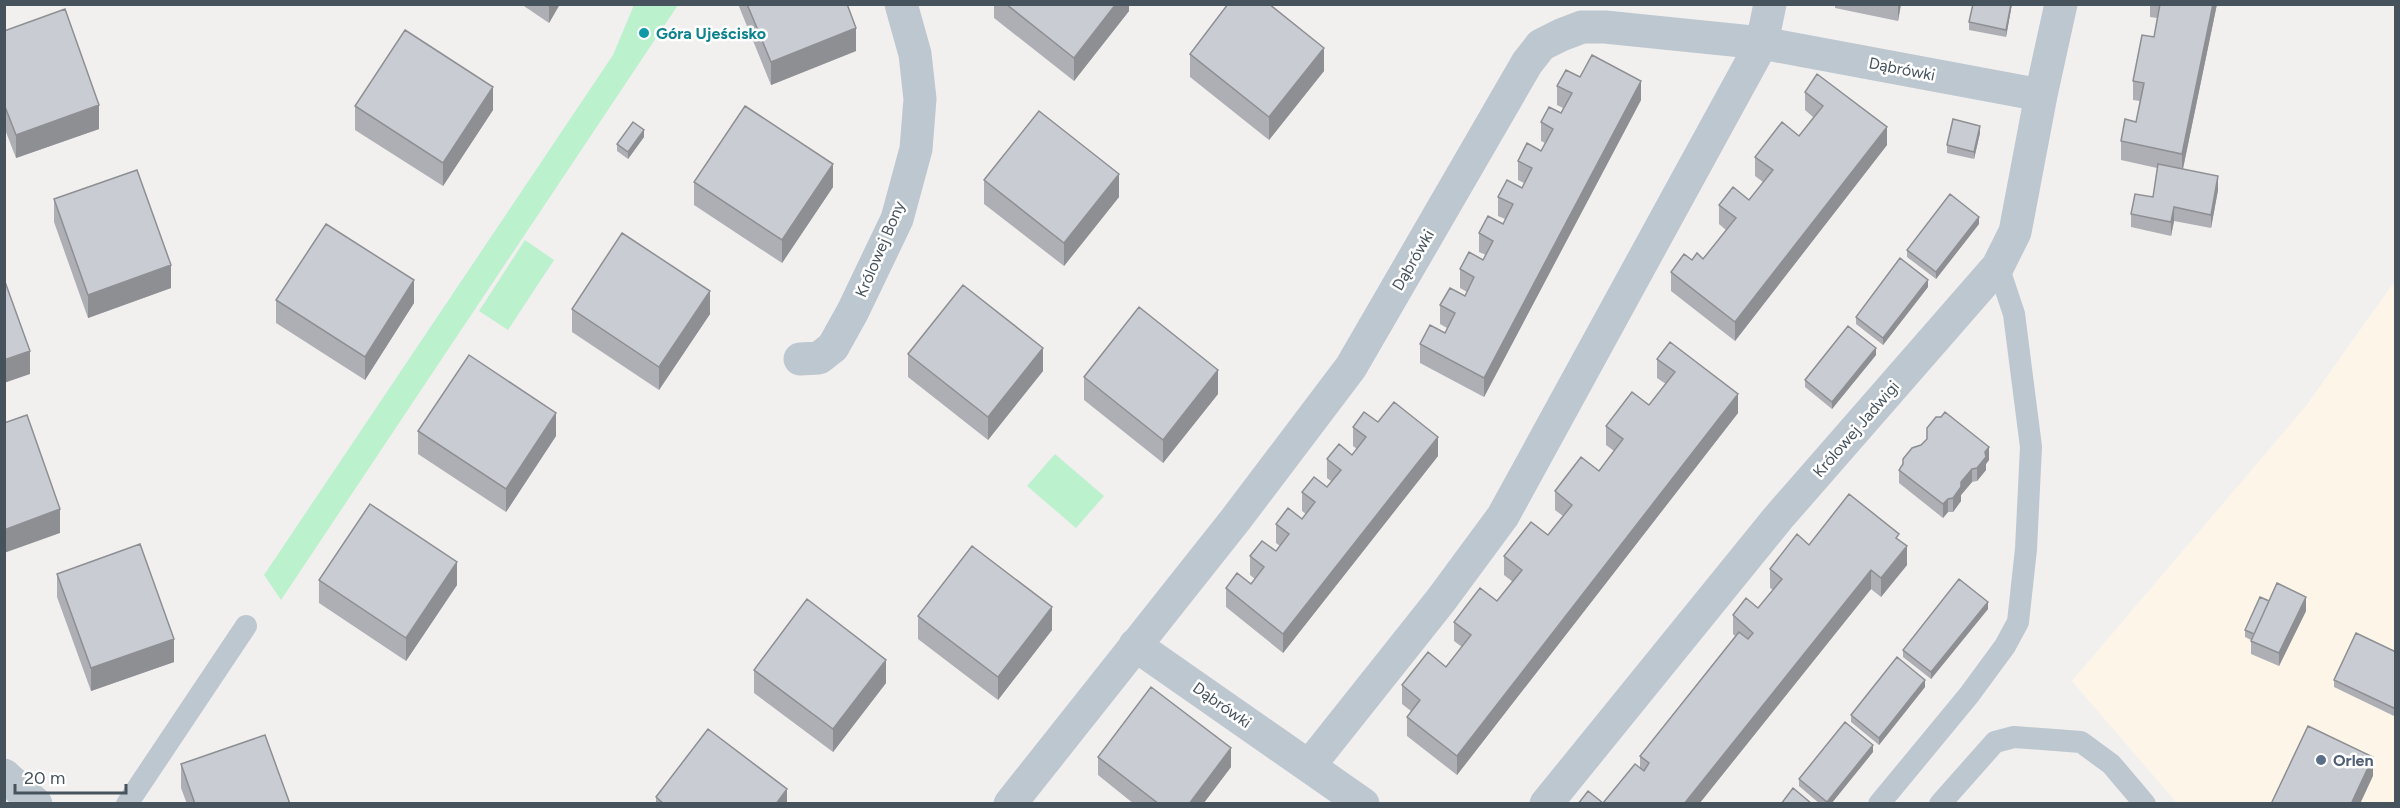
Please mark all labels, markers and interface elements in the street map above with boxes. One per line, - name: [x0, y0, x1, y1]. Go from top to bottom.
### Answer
- place label: Góra Ujeścisko: [656, 24, 766, 43]
- marker: Góra Ujeścisko: [637, 26, 651, 40]
- street label: Dąbrówki: [1867, 53, 1937, 85]
- street label: Królowej Bony: [851, 198, 909, 300]
- street label: Dąbrówki: [1388, 226, 1438, 294]
- street label: Królowej Jadwigi: [1809, 377, 1903, 481]
- street label: Dąbrówki: [1189, 678, 1255, 732]
- place label: Orlen: [2333, 751, 2374, 770]
- marker: Orlen: [2314, 753, 2328, 767]
- scale bar: [15, 757, 126, 795]
- text: 20 m: [24, 767, 65, 789]

